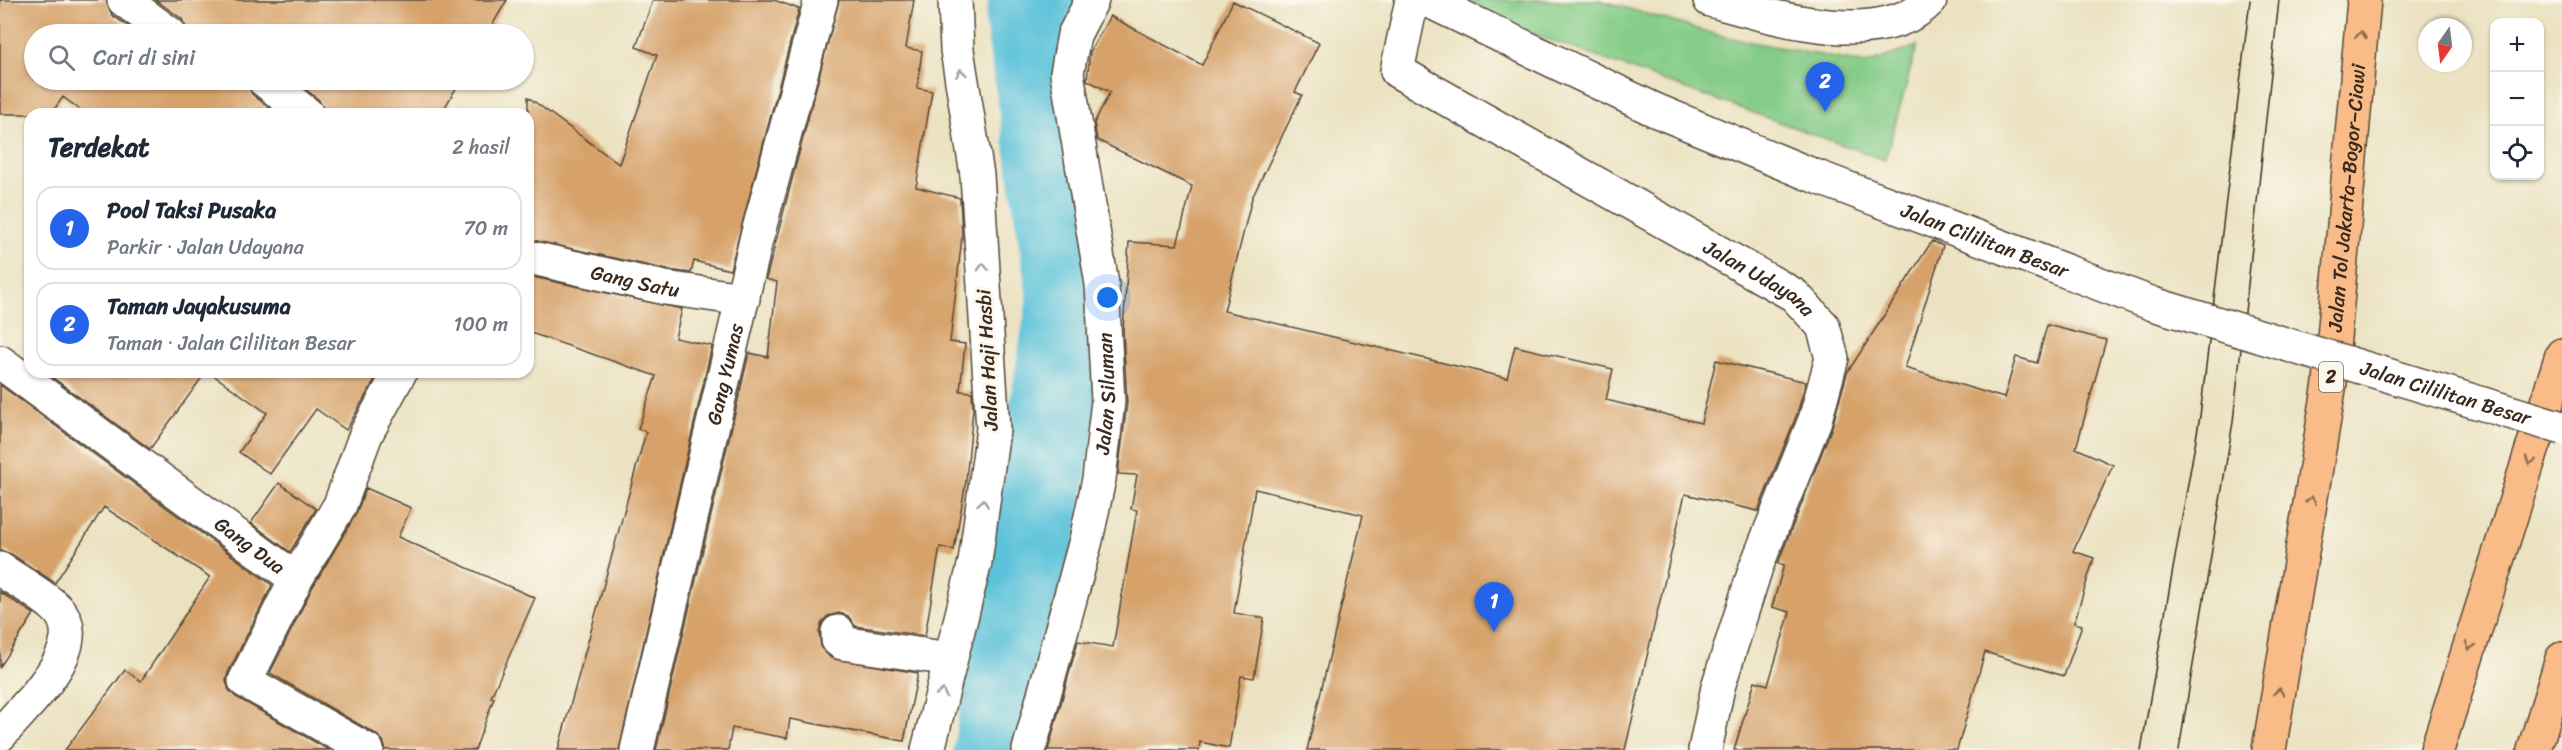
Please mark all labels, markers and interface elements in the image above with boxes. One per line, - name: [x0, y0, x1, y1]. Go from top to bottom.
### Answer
- north arrow: [2418, 18, 2472, 72]
- map controls: [2490, 18, 2544, 180]
- button: +: [2490, 18, 2544, 72]
- search box: [24, 24, 534, 90]
- one-way arrow: [2354, 30, 2367, 39]
- text: Cari di sini: [93, 38, 195, 77]
- icon: search: [45, 41, 78, 74]
- street label: Jalan Tol Jakarta–Bogor–Ciawi: [2318, 61, 2376, 334]
- pin: 2: [1806, 63, 1844, 112]
- one-way arrow: [955, 69, 967, 78]
- button: −: [2490, 72, 2544, 126]
- text: Terdekat: [48, 124, 149, 170]
- button: locate: [2490, 126, 2544, 180]
- text: 2 hasil: [452, 130, 510, 165]
- text: Pool Taksi Pusaka: [107, 191, 276, 230]
- street label: Jalan Cililitan Besar: [1895, 193, 2075, 289]
- text: 1: [65, 211, 74, 246]
- text: 70 m: [463, 211, 508, 246]
- text: Parkir · Jalan Udayana: [107, 230, 304, 265]
- street label: Jalan Udayana: [1696, 230, 1824, 326]
- street label: Gang Satu: [587, 255, 682, 308]
- one-way arrow: [976, 262, 989, 271]
- your location: [1093, 283, 1122, 312]
- text: Taman Jayakusuma: [107, 287, 291, 326]
- street label: Jalan Haji Hasbi: [966, 288, 1009, 433]
- text: 2: [64, 307, 75, 342]
- text: 100 m: [454, 307, 508, 342]
- street label: Gang Yumas: [696, 319, 754, 428]
- text: Taman · Jalan Cililitan Besar: [107, 326, 355, 361]
- street label: Jalan Siluman: [1085, 331, 1126, 457]
- street label: Jalan Cililitan Besar: [2355, 351, 2537, 436]
- road number: 2: [2319, 362, 2343, 392]
- one-way arrow: [2525, 455, 2537, 466]
- one-way arrow: [2304, 495, 2317, 505]
- one-way arrow: [976, 498, 989, 508]
- street label: Gang Dua: [207, 508, 293, 584]
- pin: 1: [1474, 582, 1514, 632]
- one-way arrow: [2465, 640, 2478, 651]
- one-way arrow: [934, 688, 947, 698]
- one-way arrow: [2272, 688, 2285, 698]

